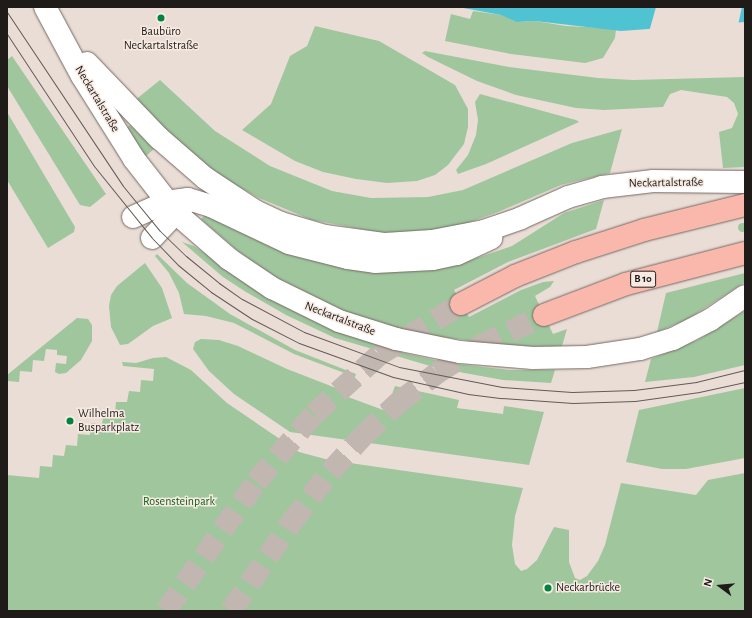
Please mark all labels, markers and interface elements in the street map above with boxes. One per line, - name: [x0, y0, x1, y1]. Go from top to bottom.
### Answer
- marker: Baubüro Neckartalstraße: [156, 13, 166, 23]
- place label: Baubüro Neckartalstraße: [124, 25, 198, 53]
- street label: Neckartalstraße: [72, 63, 122, 135]
- street label: Neckartalstraße: [629, 175, 703, 191]
- road number: B 10: [630, 270, 656, 288]
- street label: Neckartalstraße: [303, 299, 377, 339]
- place label: Wilhelma Busparkplatz: [78, 407, 139, 435]
- marker: Wilhelma Busparkplatz: [65, 416, 75, 426]
- park label: Rosensteinpark: [143, 495, 215, 509]
- north arrow: [700, 566, 740, 606]
- text: N: [702, 577, 714, 588]
- place label: Neckarbrücke: [556, 581, 620, 595]
- marker: Neckarbrücke: [543, 583, 553, 593]

